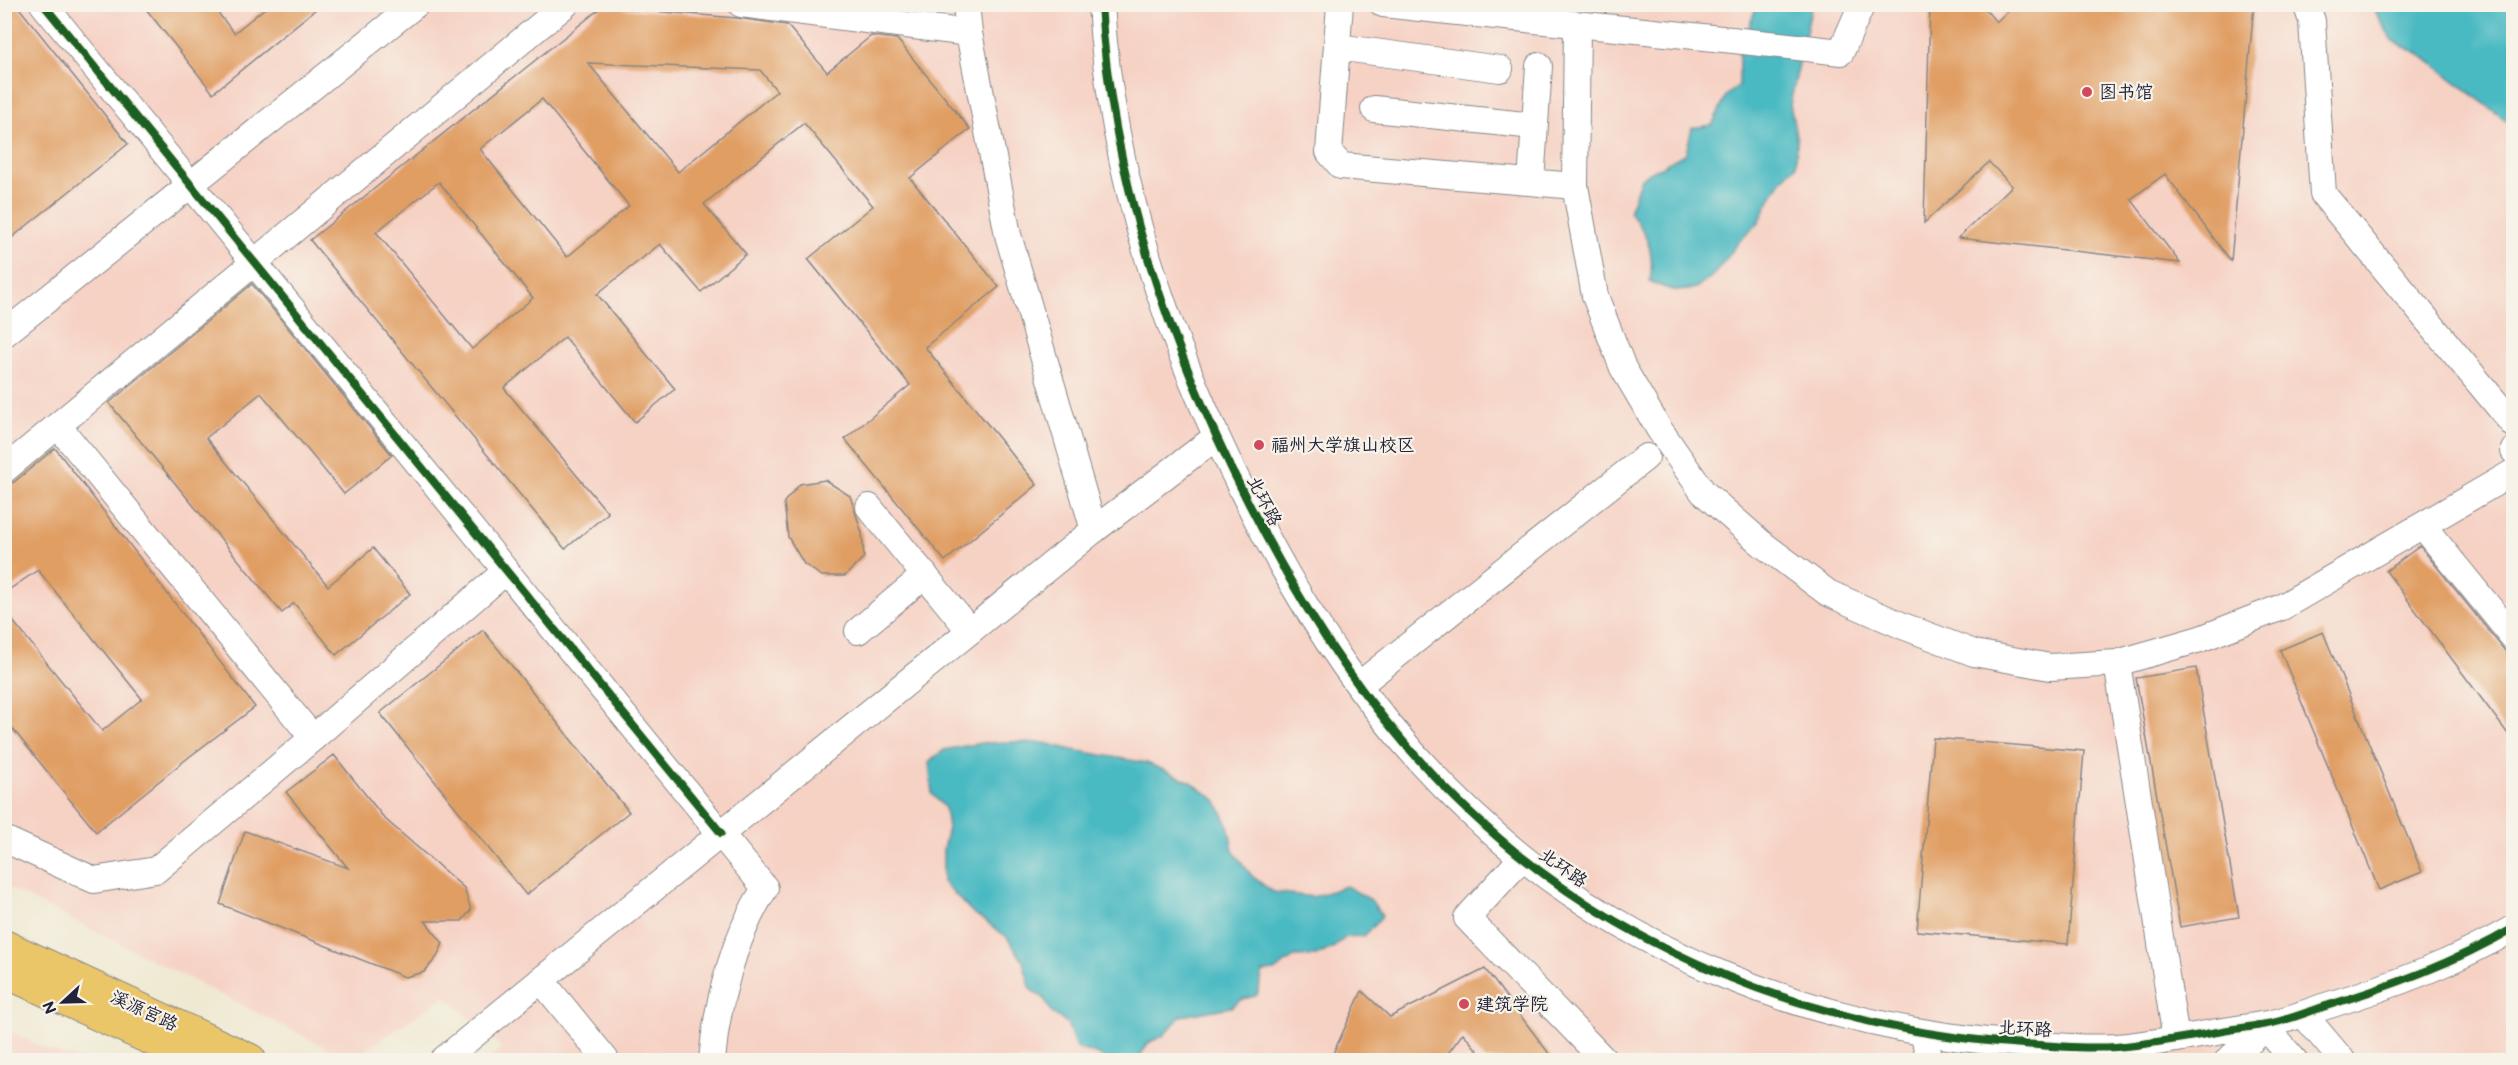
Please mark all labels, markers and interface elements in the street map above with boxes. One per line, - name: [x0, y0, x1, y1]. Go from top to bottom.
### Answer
- place label: 图书馆: [2099, 82, 2153, 103]
- marker: 图书馆: [2080, 85, 2094, 99]
- place label: 福州大学旗山校区: [1271, 435, 1415, 456]
- marker: 福州大学旗山校区: [1252, 438, 1266, 452]
- street label: 北环路: [1242, 472, 1286, 530]
- street label: 北环路: [1535, 844, 1591, 892]
- north arrow: [33, 972, 93, 1032]
- street label: 溪源宫路: [107, 986, 181, 1036]
- place label: 建筑学院: [1476, 994, 1548, 1015]
- marker: 建筑学院: [1457, 997, 1471, 1011]
- text: N: [39, 998, 62, 1016]
- street label: 北环路: [1997, 1017, 2053, 1041]

